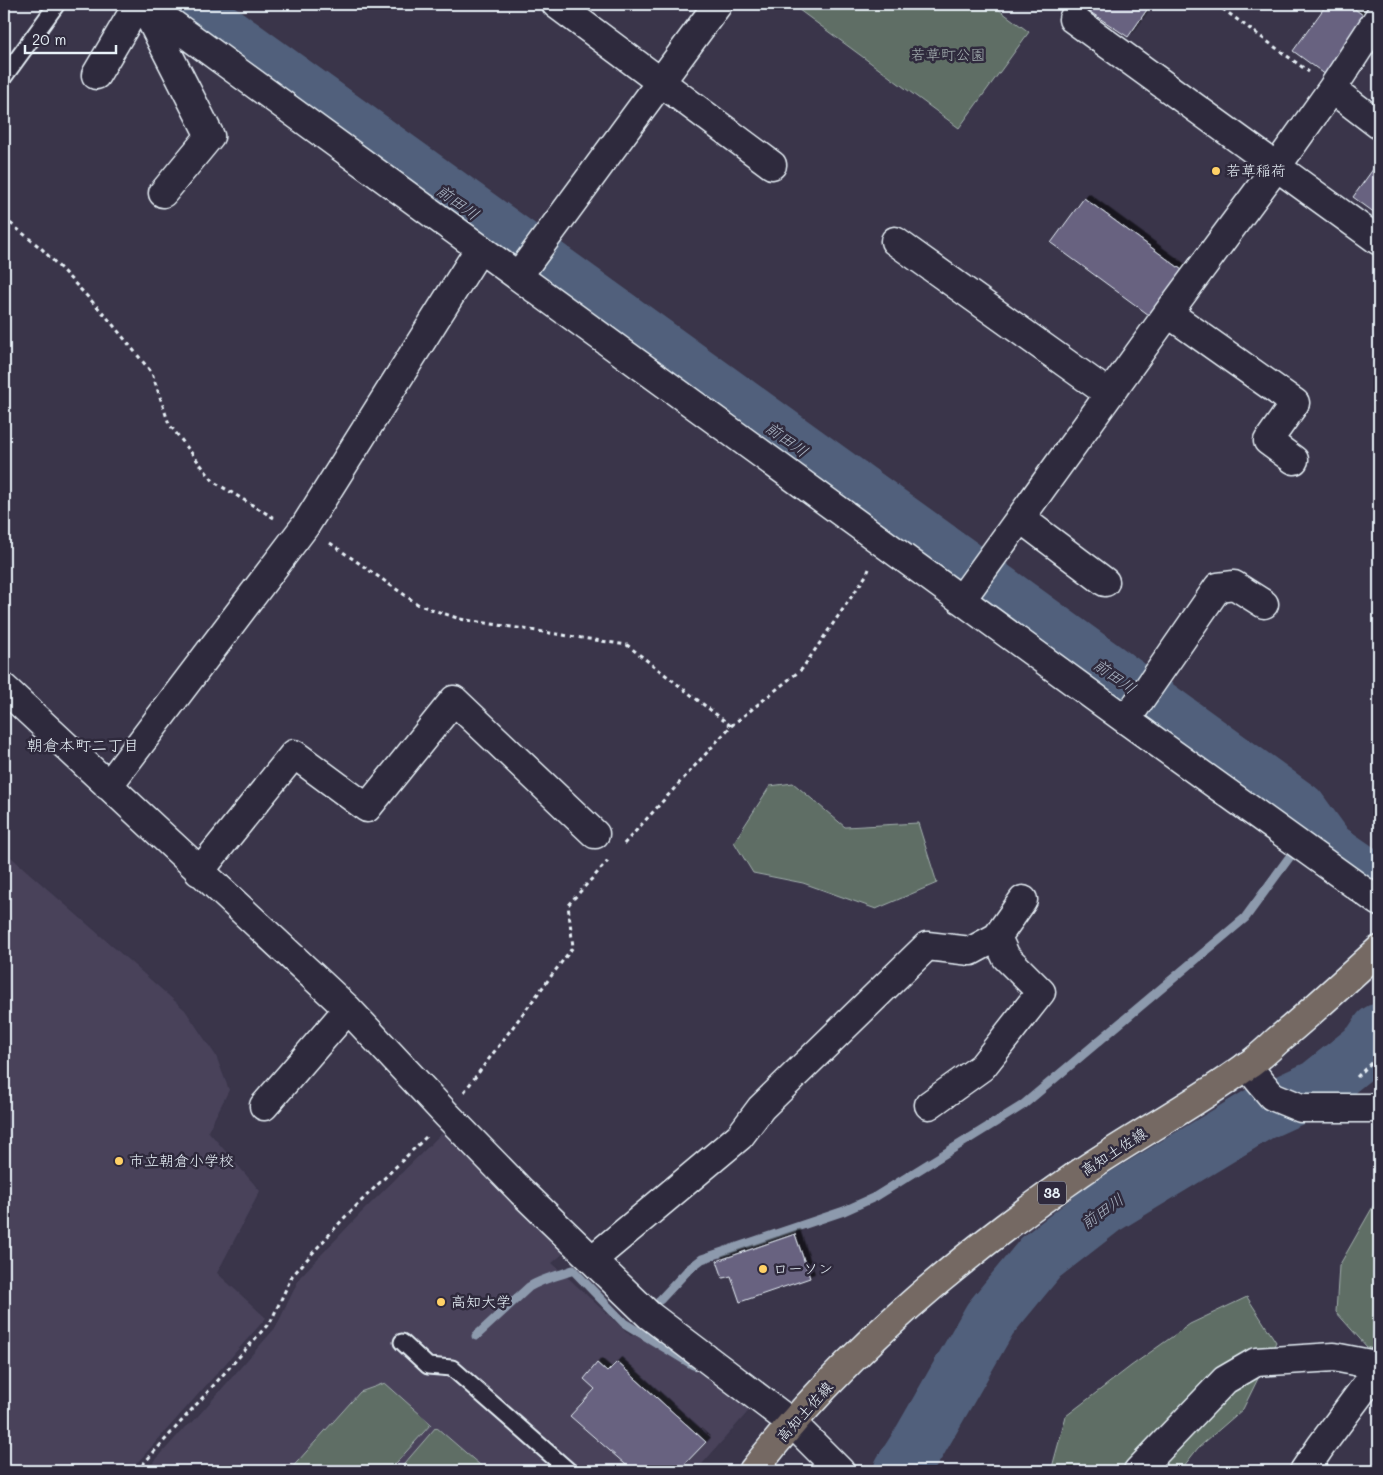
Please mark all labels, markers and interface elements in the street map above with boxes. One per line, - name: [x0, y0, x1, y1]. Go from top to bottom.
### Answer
- scale bar: [25, 22, 116, 54]
- text: 20 m: [32, 29, 66, 49]
- park label: 若草町公園: [910, 44, 986, 64]
- place label: 若草稲荷: [1226, 160, 1286, 180]
- marker: 若草稲荷: [1210, 165, 1222, 177]
- water label: 前田川: [433, 179, 484, 224]
- water label: 前田川: [762, 416, 813, 461]
- water label: 前田川: [1090, 653, 1141, 698]
- district label: 朝倉本町二丁目: [27, 734, 139, 755]
- street label: 高知土佐線: [1077, 1122, 1150, 1180]
- place label: 市立朝倉小学校: [129, 1150, 234, 1170]
- marker: 市立朝倉小学校: [113, 1155, 125, 1167]
- road number: 38: [1038, 1182, 1066, 1204]
- water label: 前田川: [1076, 1188, 1127, 1233]
- place label: ローソン: [773, 1258, 833, 1278]
- marker: ローソン: [757, 1263, 769, 1275]
- place label: 高知大学: [451, 1291, 511, 1311]
- marker: 高知大学: [435, 1296, 447, 1308]
- street label: 高知土佐線: [772, 1377, 837, 1446]

